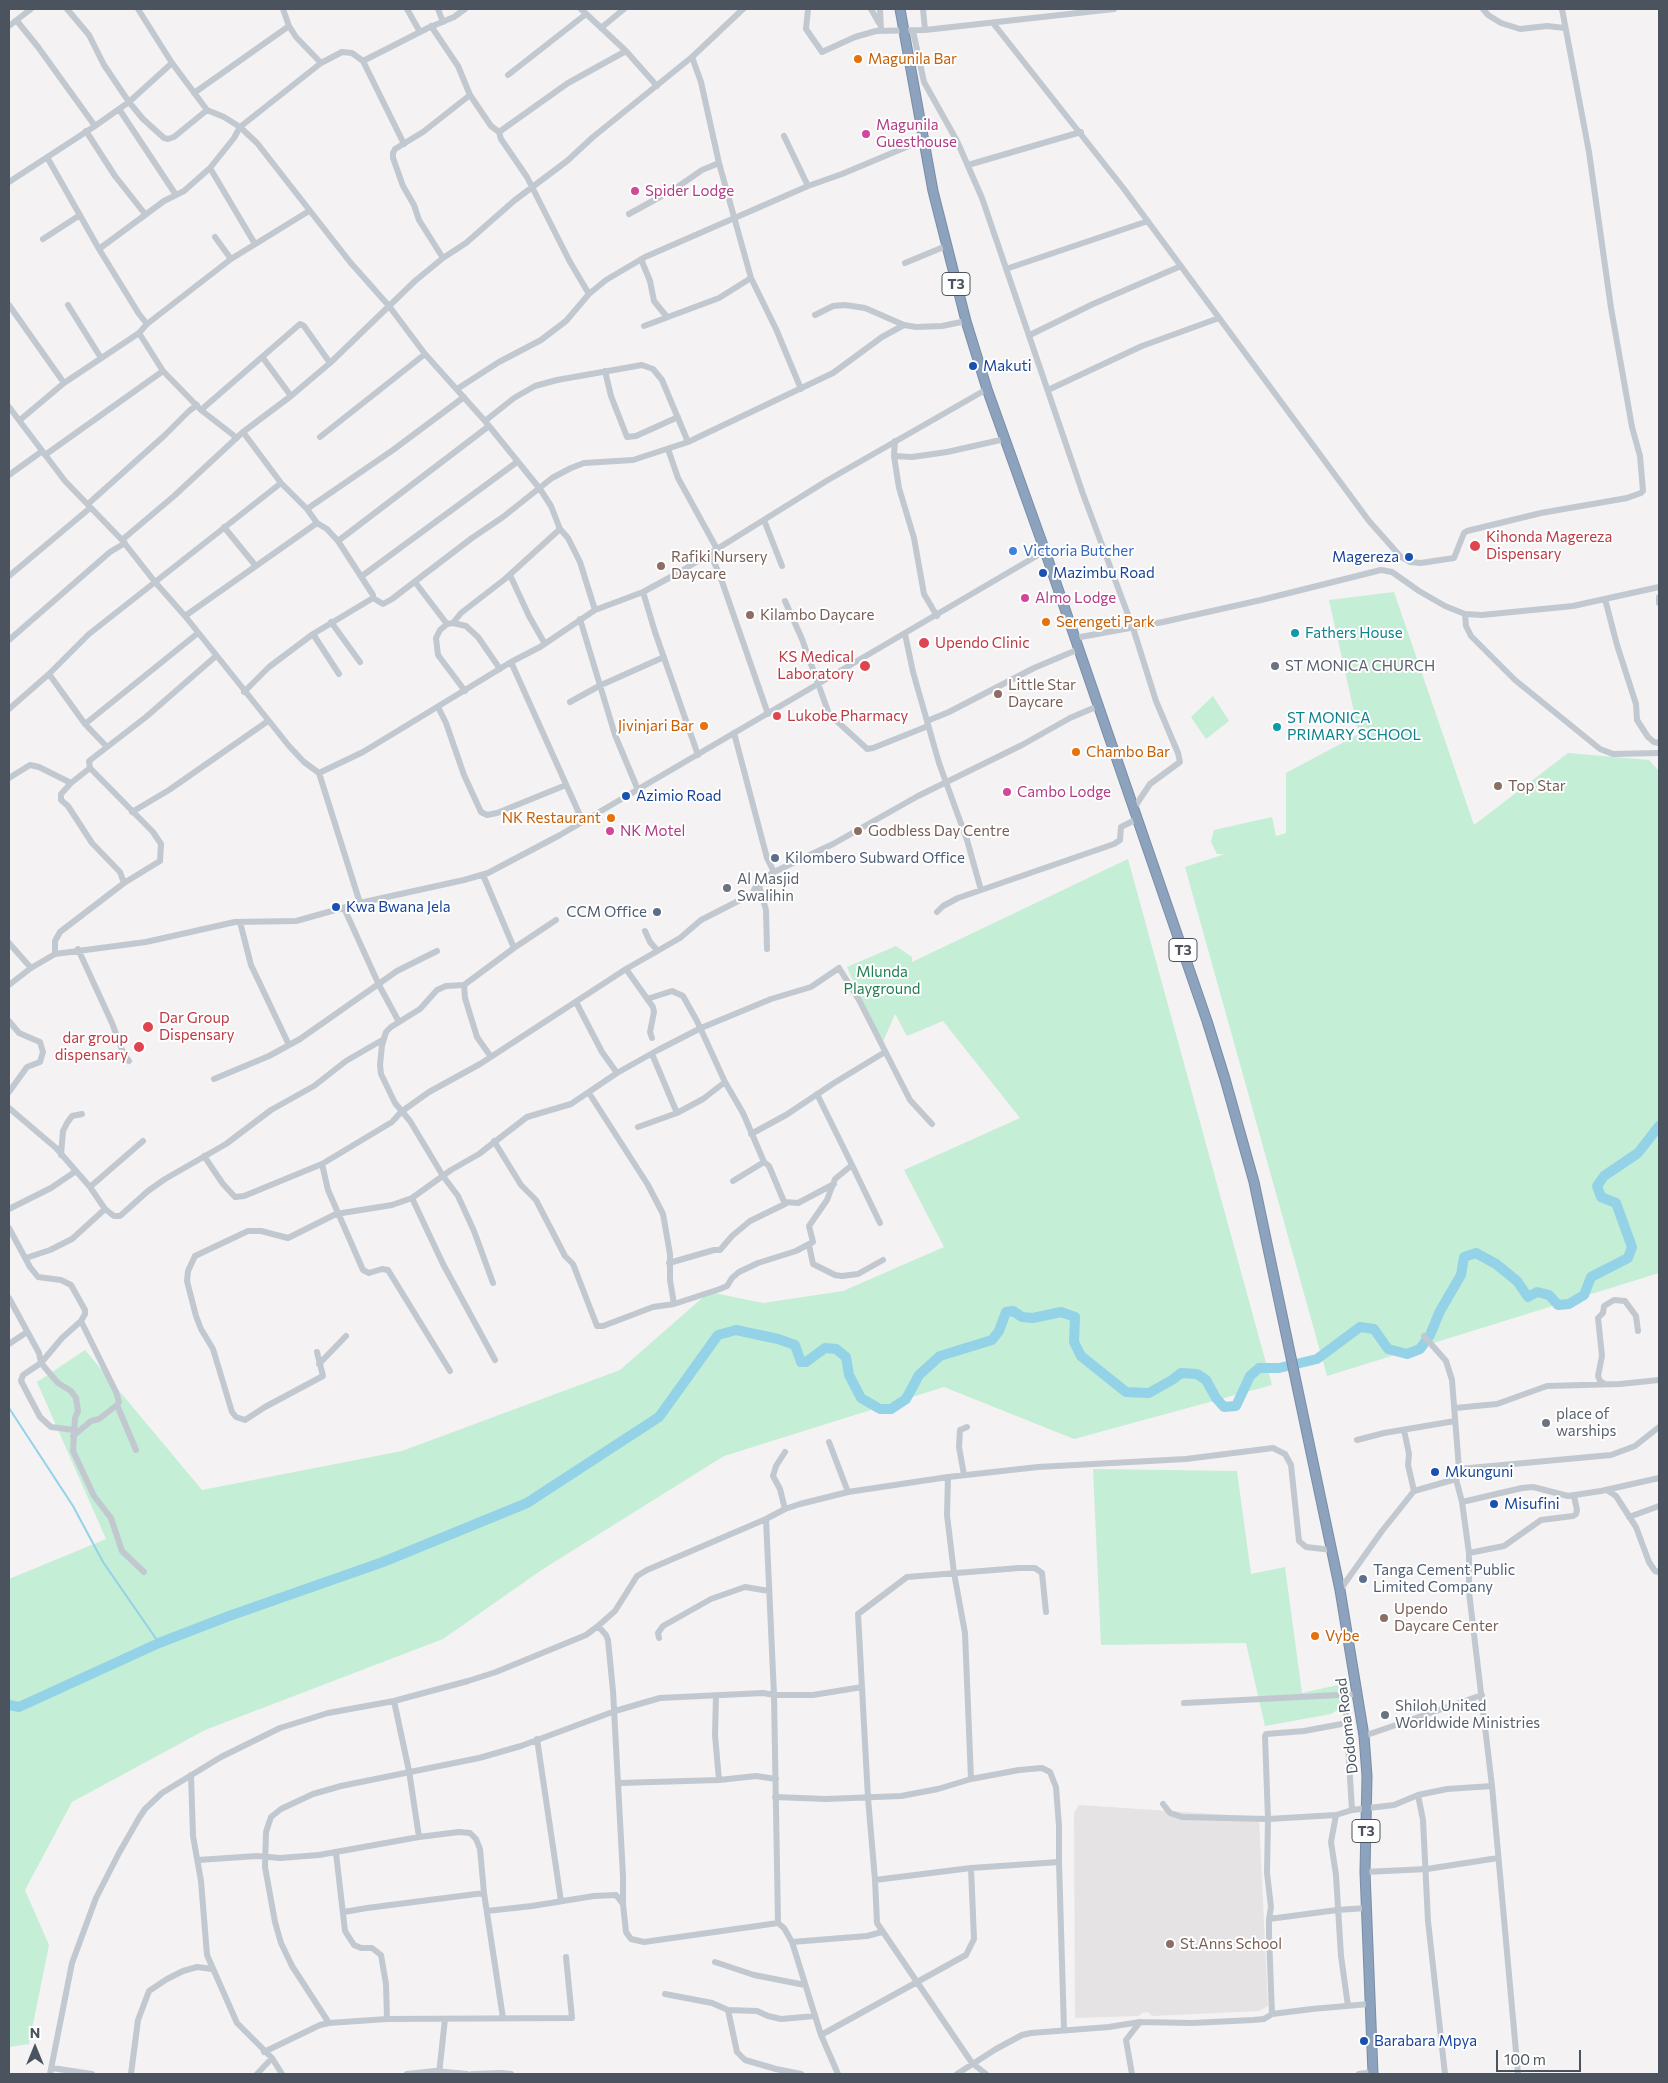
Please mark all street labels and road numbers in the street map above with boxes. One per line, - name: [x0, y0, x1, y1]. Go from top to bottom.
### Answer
- road number: T3: [942, 272, 970, 296]
- road number: T3: [1169, 938, 1197, 962]
- street label: Dodoma Road: [1332, 1677, 1362, 1775]
- road number: T3: [1352, 1820, 1380, 1842]

